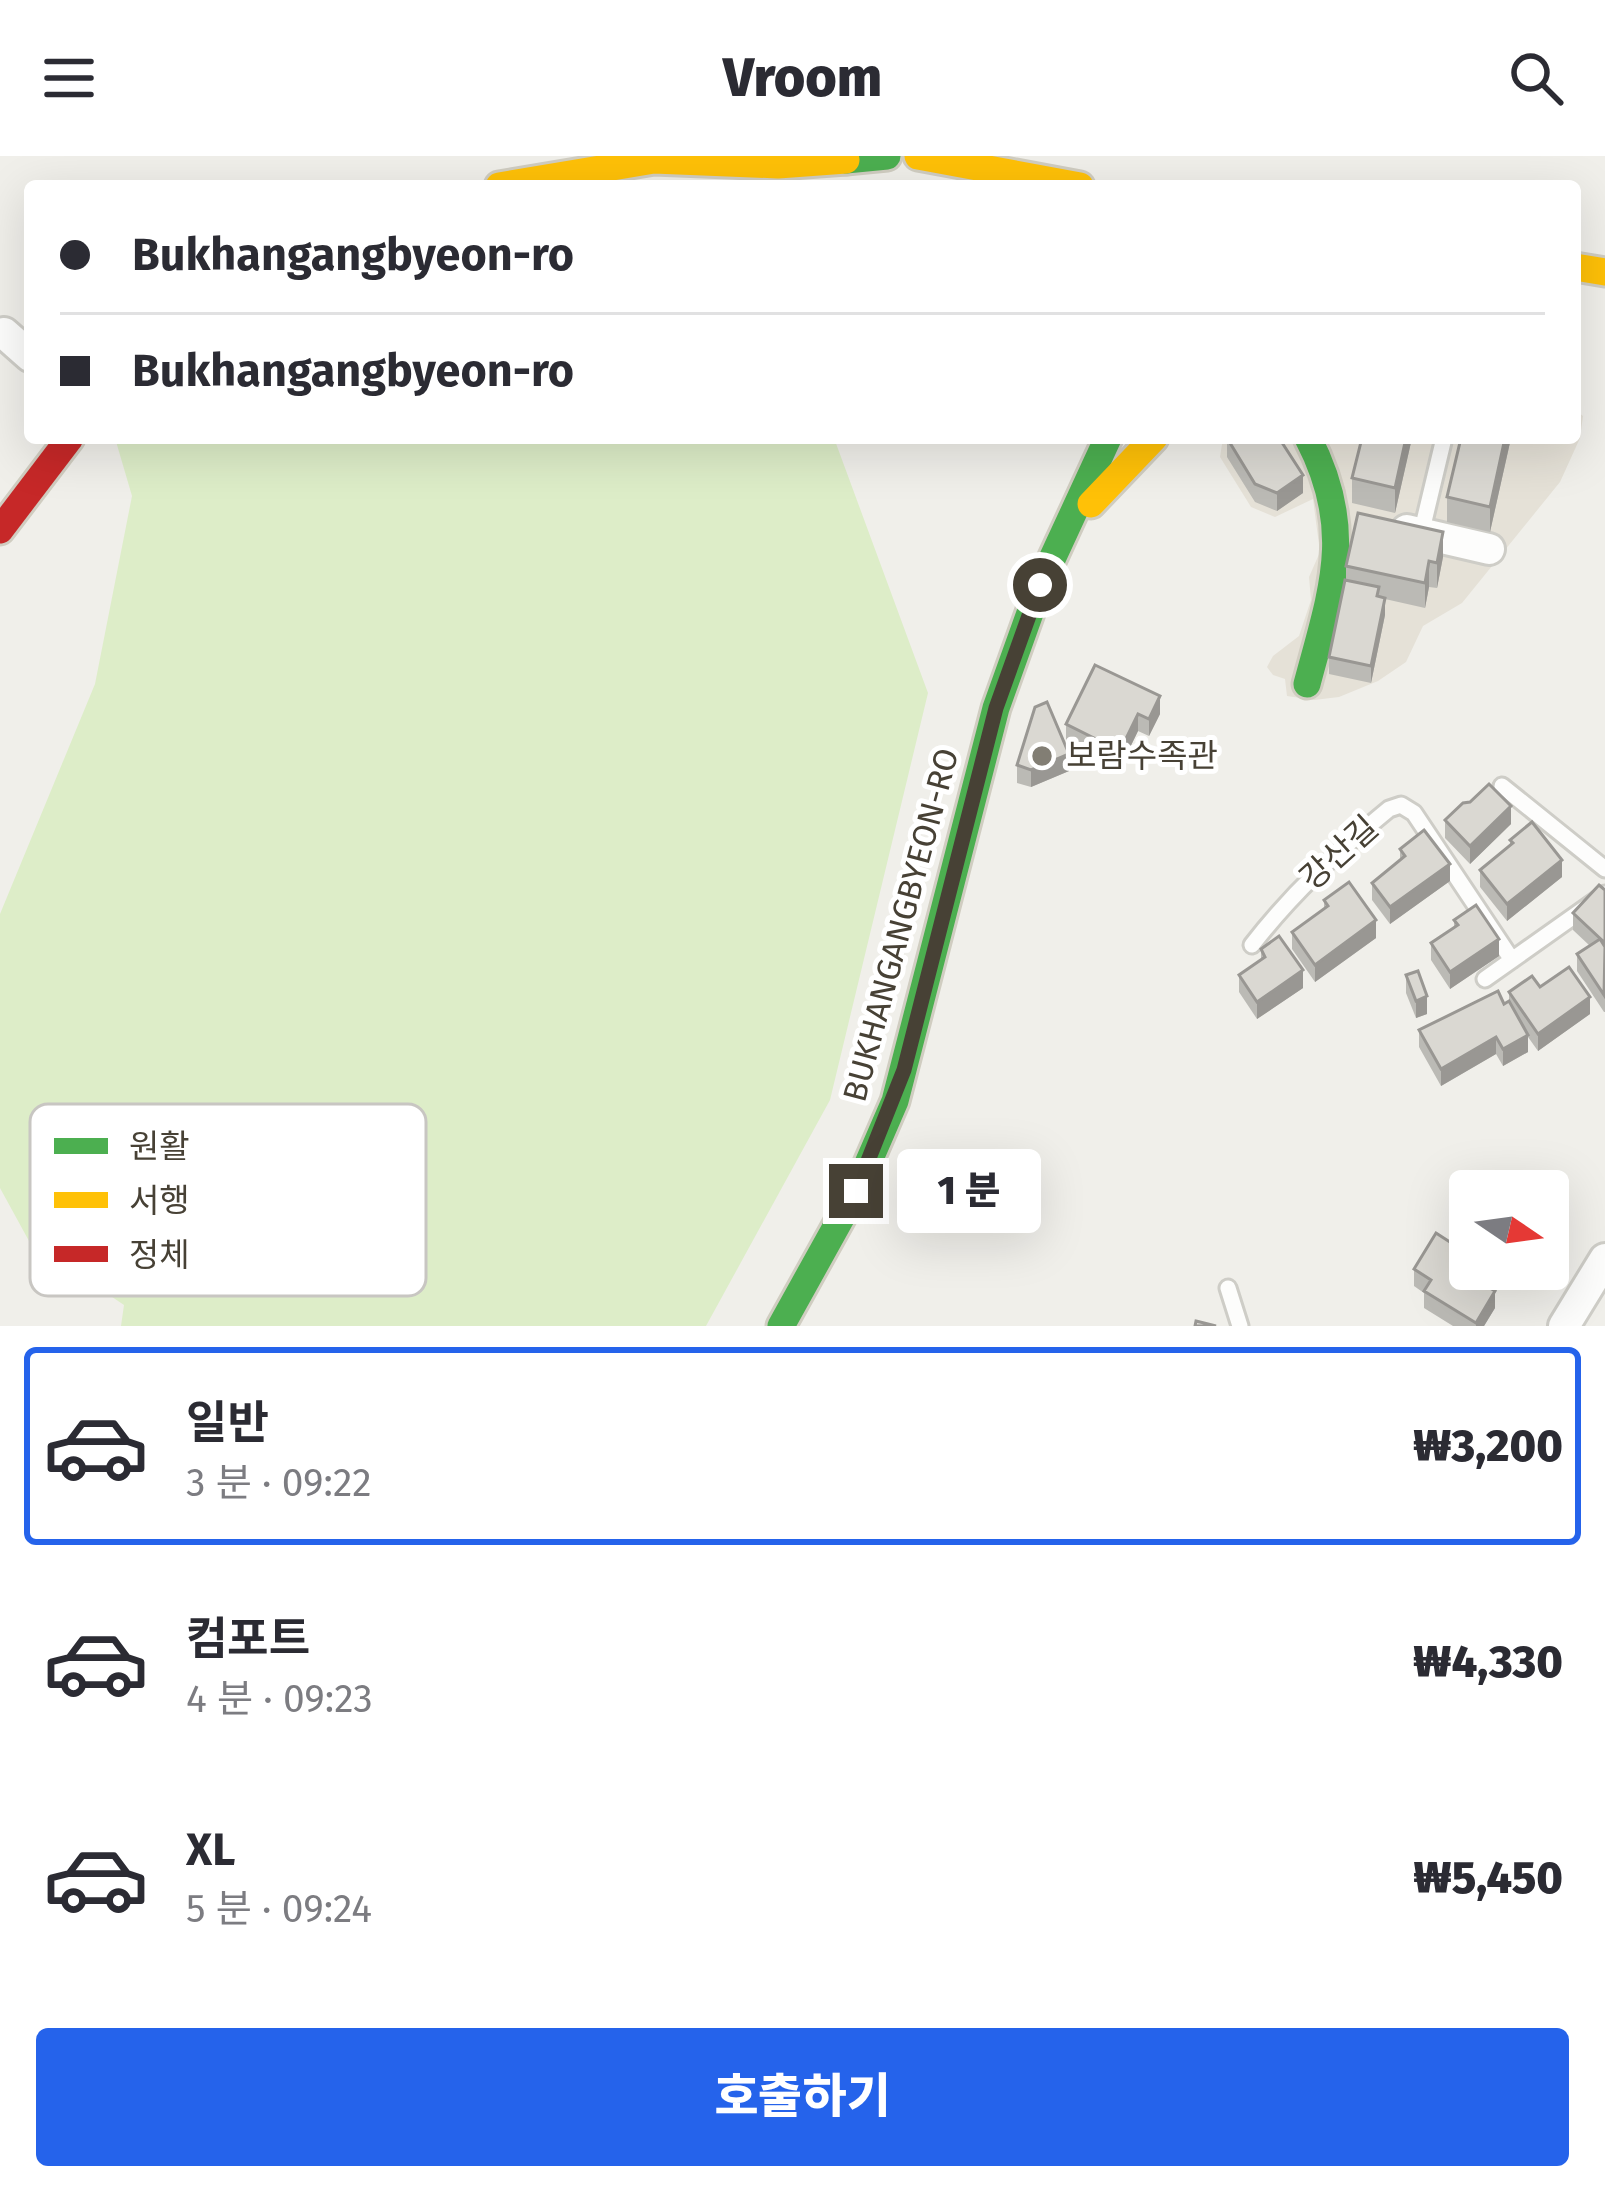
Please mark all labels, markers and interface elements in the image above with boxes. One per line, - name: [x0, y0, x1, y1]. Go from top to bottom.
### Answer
- icon: menu: [36, 45, 102, 111]
- icon: search: [1503, 45, 1569, 111]
- text: Vroom: [723, 46, 882, 110]
- text: Bukhangangbyeon-ro: [132, 228, 574, 282]
- text: Bukhangangbyeon-ro: [132, 344, 574, 398]
- route start: [1013, 558, 1067, 612]
- place label: 보람수족관: [1066, 736, 1218, 776]
- marker: 보람수족관: [1029, 743, 1055, 769]
- street label: BUKHANGANGBYEON-RO: [835, 744, 967, 1106]
- street label: 강산길: [1292, 808, 1386, 898]
- legend: [30, 1104, 426, 1296]
- text: 원활: [129, 1127, 190, 1167]
- callout: 1 분: [898, 1149, 1042, 1233]
- route end: [829, 1164, 883, 1218]
- text: 1 분: [937, 1168, 1001, 1214]
- north arrow: [1449, 1170, 1569, 1290]
- map controls: [1449, 1170, 1569, 1290]
- text: 서행: [129, 1181, 190, 1221]
- text: 정체: [129, 1235, 190, 1275]
- icon: car: [42, 1392, 150, 1500]
- text: 일반: [186, 1396, 269, 1450]
- text: ₩3,200: [1413, 1419, 1563, 1473]
- text: 3 분 · 09:22: [186, 1460, 372, 1506]
- icon: car: [42, 1608, 150, 1716]
- text: 컴포트: [186, 1612, 310, 1666]
- text: ₩4,330: [1413, 1635, 1563, 1689]
- text: 4 분 · 09:23: [186, 1676, 373, 1722]
- text: XL: [186, 1823, 235, 1877]
- icon: car: [42, 1824, 150, 1932]
- text: ₩5,450: [1413, 1851, 1563, 1905]
- text: 5 분 · 09:24: [186, 1886, 372, 1932]
- button: 호출하기: [36, 2028, 1569, 2166]

